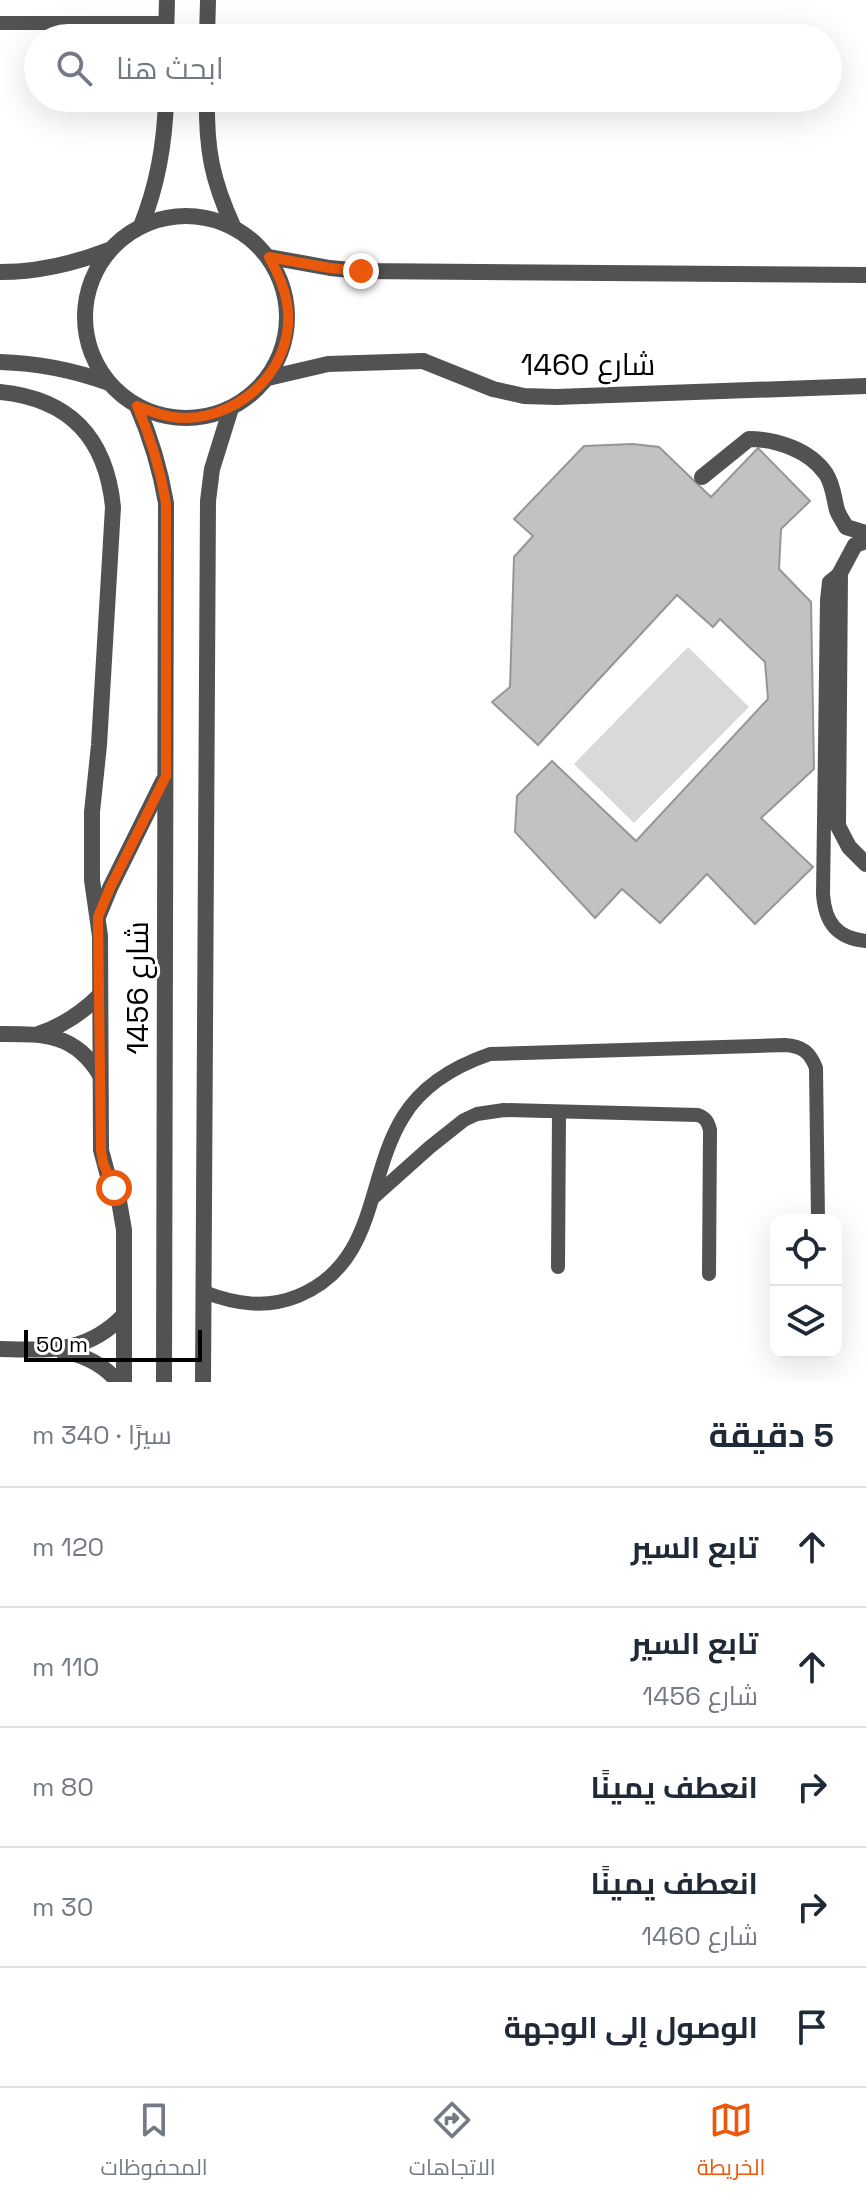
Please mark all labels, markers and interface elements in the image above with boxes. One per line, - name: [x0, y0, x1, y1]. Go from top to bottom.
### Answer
- search box: [24, 24, 842, 112]
- icon: search: [52, 46, 96, 90]
- text: ابحث هنا: [116, 49, 224, 88]
- route end: [343, 253, 379, 289]
- street label: شارع 1460: [521, 345, 655, 385]
- street label: شارع 1456: [118, 921, 158, 1055]
- route start: [96, 1170, 132, 1206]
- map controls: [770, 1214, 842, 1358]
- button: locate: [770, 1214, 842, 1286]
- button: layers: [770, 1286, 842, 1358]
- scale bar: [24, 1326, 202, 1362]
- text: 50 m: [36, 1330, 88, 1358]
- text: 5 دقيقة: [709, 1414, 834, 1457]
- text: سيرًا · 340 m: [32, 1418, 172, 1452]
- icon: ahead: [790, 1525, 834, 1569]
- text: تابع السير: [631, 1528, 758, 1567]
- text: 120 m: [32, 1530, 104, 1564]
- text: تابع السير: [631, 1624, 758, 1663]
- icon: ahead: [790, 1645, 834, 1689]
- text: 110 m: [32, 1650, 99, 1684]
- text: شارع 1456: [642, 1679, 758, 1713]
- icon: right: [790, 1765, 834, 1809]
- text: انعطف يمينًا: [590, 1768, 758, 1807]
- text: 80 m: [32, 1770, 94, 1804]
- text: انعطف يمينًا: [590, 1864, 758, 1903]
- icon: right: [790, 1885, 834, 1929]
- text: 30 m: [32, 1890, 93, 1924]
- text: شارع 1460: [641, 1919, 758, 1953]
- icon: arrive: [790, 2005, 834, 2049]
- text: الوصول إلى الوجهة: [504, 2008, 758, 2047]
- tab: المحفوظات: [101, 2098, 208, 2188]
- tab: الاتجاهات: [409, 2098, 496, 2188]
- tab: الخريطة: [697, 2098, 765, 2188]

